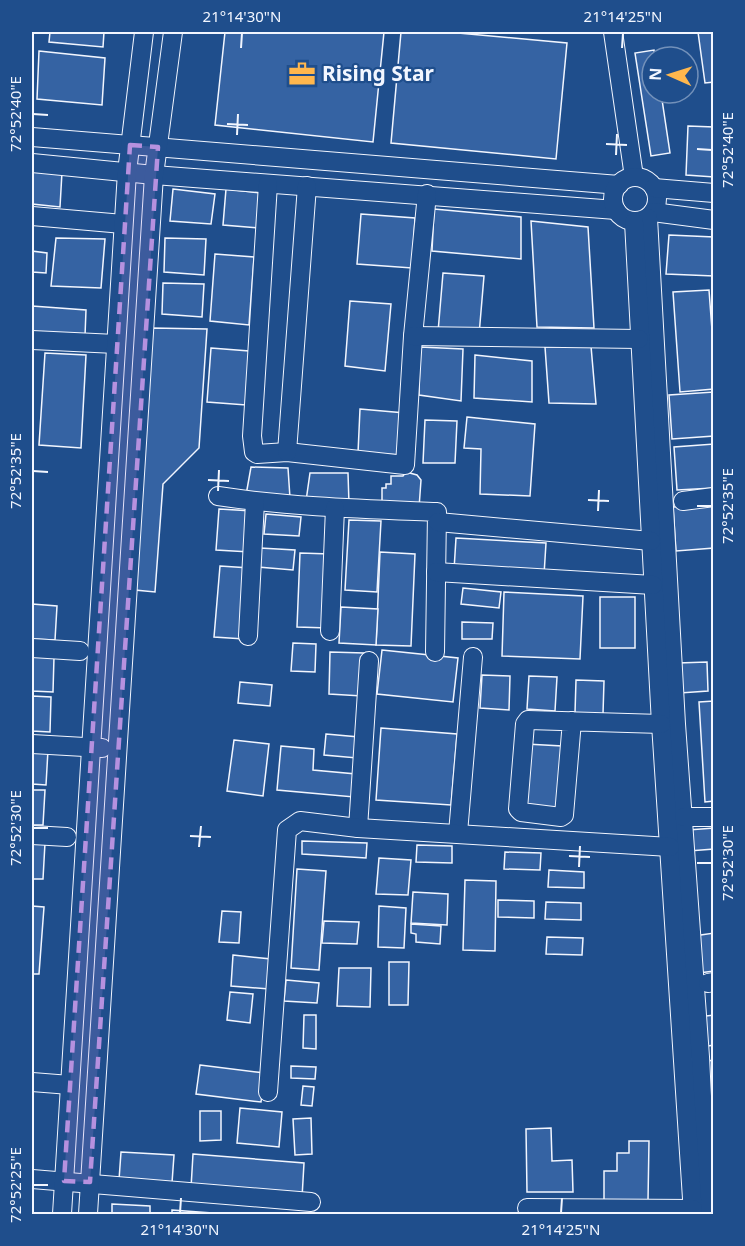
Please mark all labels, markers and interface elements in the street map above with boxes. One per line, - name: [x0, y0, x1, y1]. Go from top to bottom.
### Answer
- text: 21°14'30"N: [203, 6, 281, 26]
- text: 21°14'25"N: [584, 6, 662, 26]
- north arrow: [640, 45, 700, 105]
- office icon: Rising Star: [287, 59, 317, 89]
- place label: Rising Star: [322, 59, 435, 87]
- text: N: [644, 67, 666, 81]
- text: 72°52'40"E: [5, 76, 25, 152]
- text: 72°52'40"E: [717, 112, 737, 188]
- text: 72°52'35"E: [5, 433, 25, 509]
- text: 72°52'35"E: [717, 468, 737, 544]
- text: 72°52'30"E: [5, 790, 25, 866]
- text: 72°52'30"E: [717, 825, 737, 901]
- text: 72°52'25"E: [5, 1147, 25, 1223]
- text: 21°14'30"N: [141, 1219, 219, 1239]
- text: 21°14'25"N: [522, 1219, 600, 1239]

